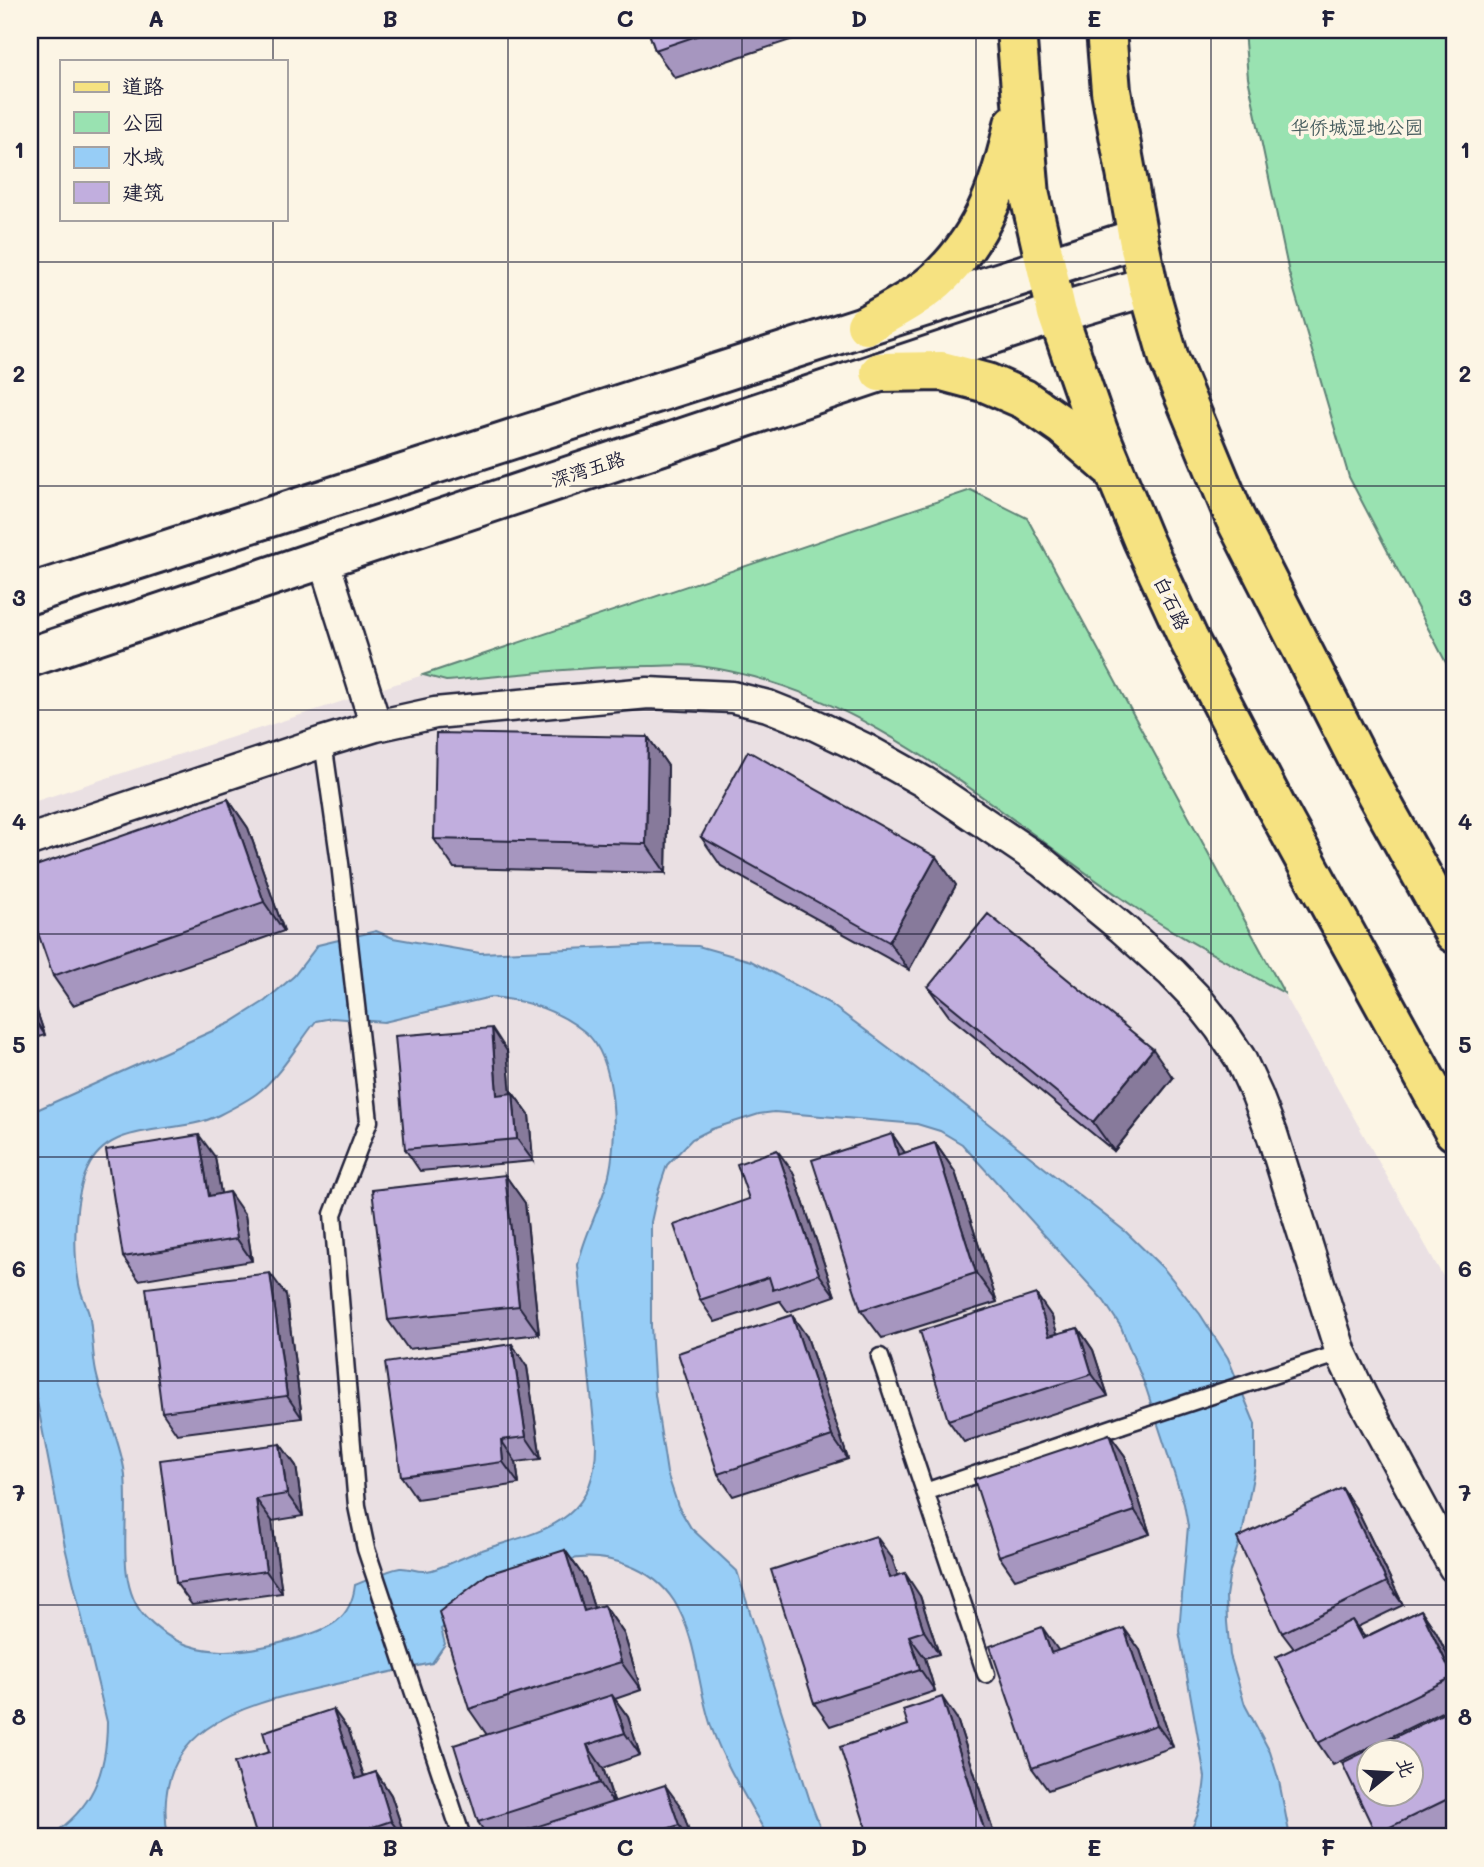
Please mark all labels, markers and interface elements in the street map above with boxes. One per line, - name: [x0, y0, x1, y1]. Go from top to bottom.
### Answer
- text: A: [148, 3, 164, 33]
- text: B: [382, 3, 398, 33]
- text: C: [616, 3, 634, 33]
- text: D: [851, 3, 867, 33]
- text: E: [1087, 3, 1101, 33]
- text: F: [1321, 3, 1335, 33]
- legend: [60, 60, 287, 220]
- text: 道路: [122, 72, 164, 99]
- text: 公园: [122, 108, 164, 135]
- park label: 华侨城湿地公园: [1290, 114, 1424, 139]
- text: 1: [14, 134, 24, 164]
- text: 1: [1460, 134, 1470, 164]
- text: 水域: [122, 142, 164, 169]
- text: 建筑: [122, 178, 164, 205]
- text: 2: [13, 358, 25, 388]
- text: 2: [1459, 358, 1471, 388]
- street label: 深湾五路: [548, 445, 628, 492]
- street label: 白石路: [1149, 572, 1196, 634]
- text: 3: [12, 582, 26, 612]
- text: 3: [1458, 582, 1472, 612]
- text: 4: [12, 806, 26, 836]
- text: 4: [1458, 806, 1472, 836]
- text: 5: [12, 1029, 26, 1059]
- text: 5: [1458, 1029, 1472, 1059]
- text: 6: [12, 1253, 26, 1283]
- text: 6: [1458, 1253, 1472, 1283]
- text: 7: [13, 1477, 26, 1507]
- text: 7: [1459, 1477, 1472, 1507]
- text: 8: [12, 1701, 26, 1731]
- text: 8: [1458, 1701, 1472, 1731]
- north arrow: [1354, 1738, 1424, 1808]
- text: 北: [1392, 1755, 1421, 1780]
- text: A: [148, 1832, 164, 1862]
- text: B: [382, 1832, 398, 1862]
- text: C: [616, 1832, 634, 1862]
- text: D: [851, 1832, 867, 1862]
- text: E: [1087, 1832, 1101, 1862]
- text: F: [1321, 1832, 1335, 1862]

